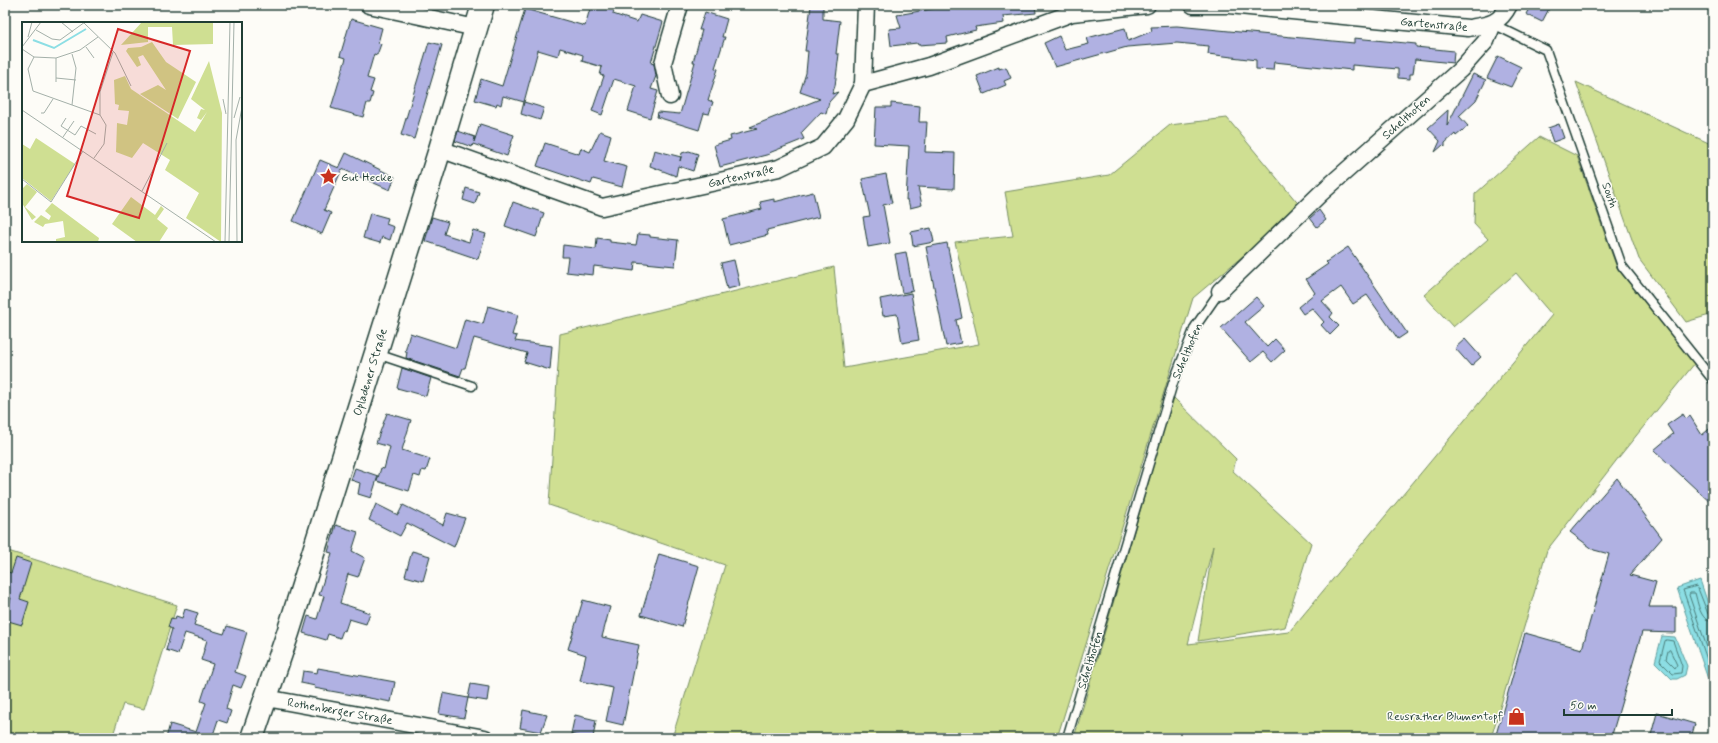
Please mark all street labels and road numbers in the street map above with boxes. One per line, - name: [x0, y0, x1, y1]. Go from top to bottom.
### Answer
- street label: Gartenstraße: [1399, 14, 1468, 36]
- street label: Schelthofen: [1379, 92, 1434, 144]
- street label: Gartenstraße: [706, 162, 776, 192]
- street label: South: [1597, 180, 1621, 210]
- street label: Schelthofen: [1169, 321, 1207, 382]
- street label: Opladener Straße: [350, 327, 392, 418]
- street label: Schelthofen: [1075, 629, 1107, 691]
- street label: Rothenberger Straße: [286, 695, 394, 730]

